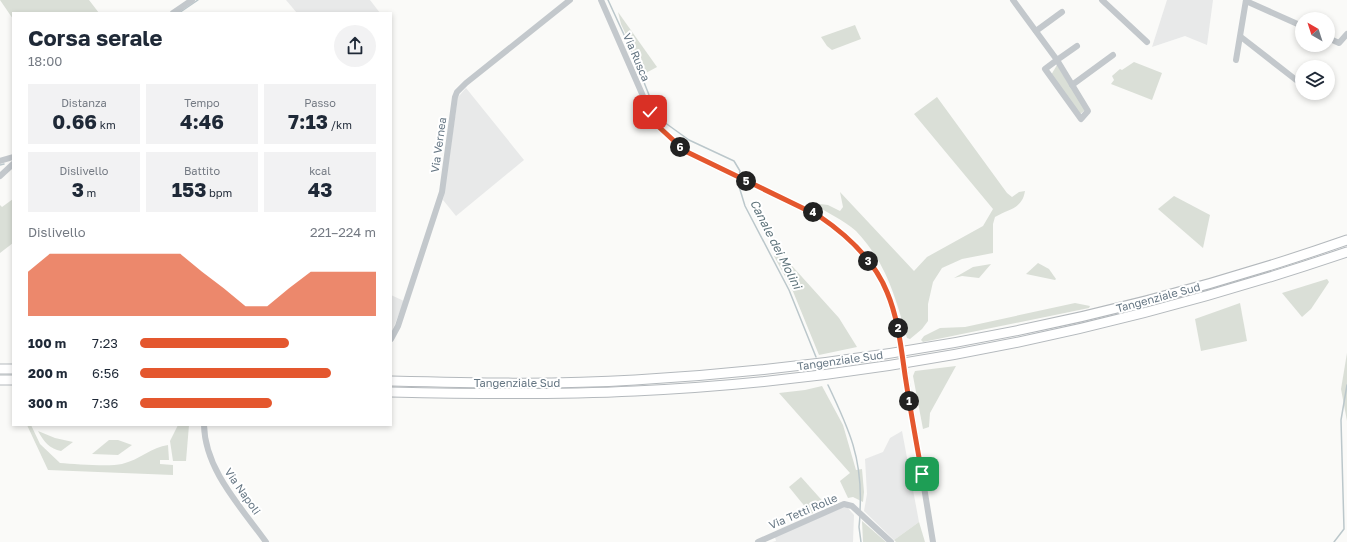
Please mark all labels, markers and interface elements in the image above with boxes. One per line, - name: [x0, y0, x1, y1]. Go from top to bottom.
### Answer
- north arrow: [1295, 12, 1335, 52]
- map controls: [1295, 12, 1335, 100]
- text: Corsa serale: [28, 24, 163, 51]
- button: share: [334, 25, 376, 67]
- street label: Via Rusca: [621, 31, 653, 83]
- text: 18:00: [28, 53, 62, 69]
- button: layers: [1295, 60, 1335, 100]
- pin: [633, 95, 667, 129]
- text: Distanza: [61, 96, 107, 109]
- text: Tempo: [184, 96, 220, 109]
- text: Passo: [304, 96, 336, 109]
- icon: check: [639, 101, 661, 123]
- text: 0.66: [52, 109, 97, 133]
- text: 4:46: [180, 109, 224, 133]
- text: 7:13: [288, 109, 328, 133]
- street label: Via Vernea: [428, 116, 448, 174]
- text: km: [97, 118, 116, 131]
- text: /km: [328, 118, 352, 131]
- pin: 6: [670, 137, 690, 157]
- text: 6: [677, 140, 684, 153]
- text: Dislivello: [60, 164, 108, 177]
- text: Battito: [184, 164, 220, 177]
- text: kcal: [309, 164, 331, 177]
- pin: 5: [736, 171, 756, 191]
- text: 5: [743, 174, 749, 187]
- text: 3: [72, 177, 84, 201]
- text: 153: [172, 177, 206, 201]
- text: 43: [308, 177, 332, 201]
- text: m: [84, 186, 96, 199]
- text: bpm: [206, 186, 232, 199]
- water label: Canale dei Molini: [747, 197, 806, 293]
- pin: 4: [803, 202, 823, 222]
- text: 4: [810, 205, 816, 218]
- text: Dislivello: [28, 224, 86, 240]
- text: 221–224 m: [310, 224, 376, 240]
- pin: 3: [858, 251, 878, 271]
- text: 3: [865, 254, 871, 267]
- street label: Tangenziale Sud: [1115, 280, 1201, 314]
- pin: 2: [888, 318, 908, 338]
- text: 2: [895, 321, 901, 334]
- text: 100 m: [28, 335, 66, 351]
- text: 7:23: [92, 335, 118, 351]
- street label: Tangenziale Sud: [796, 348, 884, 372]
- text: 200 m: [28, 365, 67, 381]
- text: 6:56: [92, 365, 119, 381]
- street label: Tangenziale Sud: [474, 376, 560, 389]
- pin: 1: [899, 391, 919, 411]
- text: 1: [906, 394, 912, 407]
- text: 300 m: [28, 395, 67, 411]
- text: 7:36: [92, 395, 118, 411]
- pin: [905, 457, 939, 491]
- icon: arrive: [911, 463, 933, 485]
- street label: Via Napoli: [222, 465, 264, 517]
- street label: Via Tetti Rolle: [767, 491, 839, 531]

